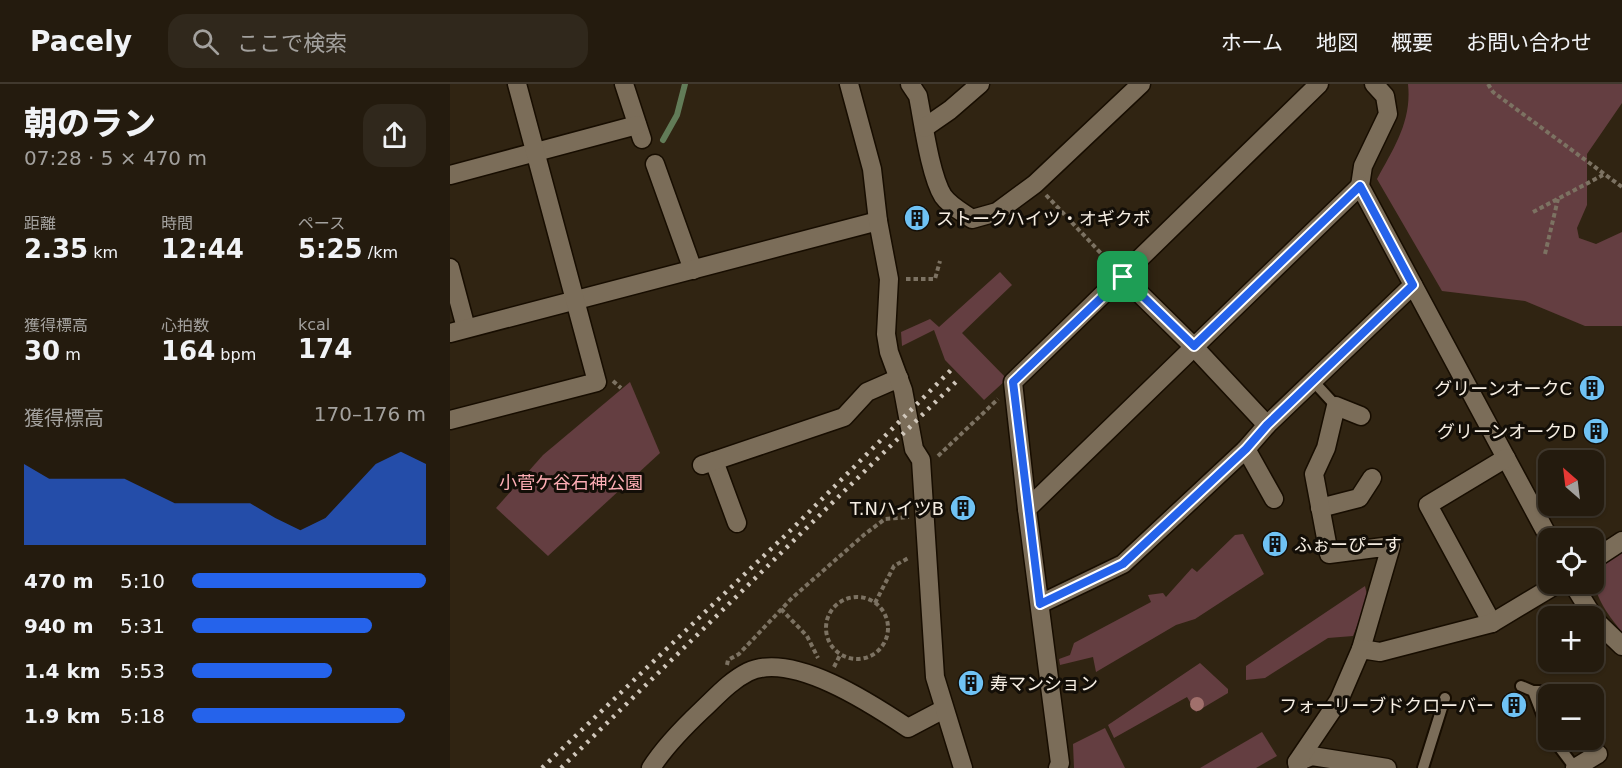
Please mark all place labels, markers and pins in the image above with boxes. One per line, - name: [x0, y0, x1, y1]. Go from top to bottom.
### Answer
- building icon: ストークハイツ・オギクボ: [902, 203, 932, 233]
- place label: ストークハイツ・オギクボ: [936, 208, 1151, 229]
- pin: [1097, 251, 1148, 302]
- building icon: グリーンオークC: [1577, 373, 1607, 403]
- place label: グリーンオークC: [1434, 378, 1572, 399]
- building icon: グリーンオークD: [1581, 416, 1611, 446]
- place label: グリーンオークD: [1437, 421, 1576, 442]
- building icon: T.NハイツB: [948, 493, 978, 523]
- place label: T.NハイツB: [849, 498, 944, 519]
- building icon: ふぉーぴーす: [1260, 529, 1290, 559]
- place label: ふぉーぴーす: [1294, 534, 1402, 555]
- building icon: 寿マンション: [956, 668, 986, 698]
- place label: 寿マンション: [990, 673, 1098, 694]
- building icon: フォーリーブドクローバー: [1499, 690, 1529, 720]
- place label: フォーリーブドクローバー: [1279, 695, 1494, 716]

